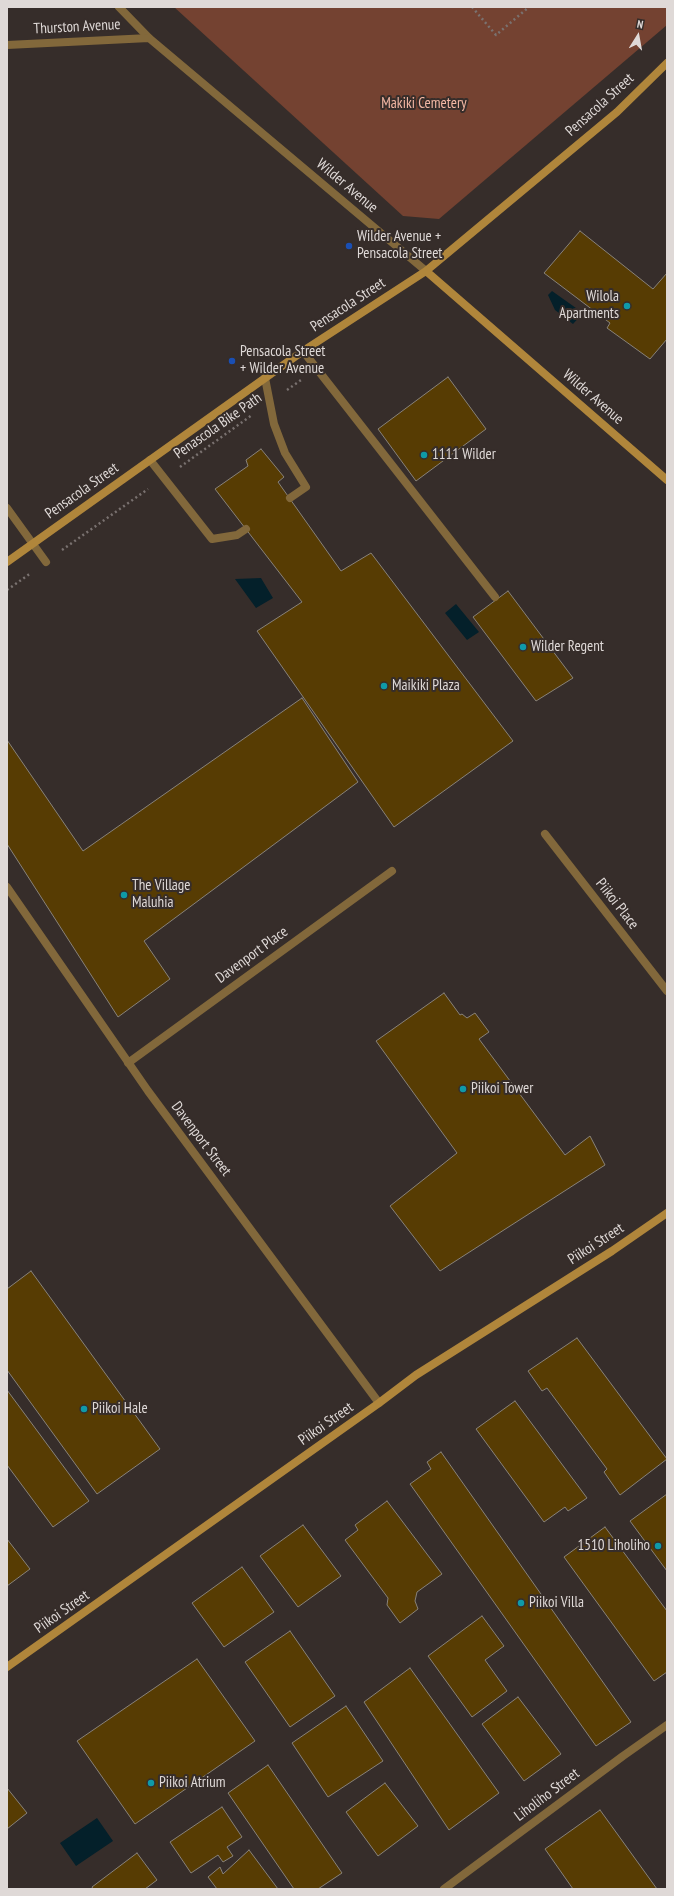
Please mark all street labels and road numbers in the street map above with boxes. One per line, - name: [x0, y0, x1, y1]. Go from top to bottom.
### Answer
- street label: Thurston Avenue: [33, 16, 121, 38]
- street label: Pensacola Street: [562, 70, 638, 140]
- street label: Wilder Avenue: [313, 155, 381, 217]
- street label: Pensacola Street: [307, 274, 389, 336]
- street label: Wilder Avenue: [559, 366, 627, 428]
- street label: Penascola Bike Path: [171, 389, 265, 463]
- street label: Pensacola Street: [42, 459, 122, 523]
- street label: Piikoi Place: [592, 875, 642, 933]
- street label: Davenport Place: [212, 923, 292, 987]
- street label: Davenport Street: [167, 1098, 235, 1180]
- street label: Piikoi Street: [565, 1219, 627, 1269]
- street label: Piikoi Street: [295, 1399, 357, 1449]
- street label: Piikoi Street: [31, 1587, 93, 1637]
- street label: Liholiho Street: [511, 1765, 583, 1825]

